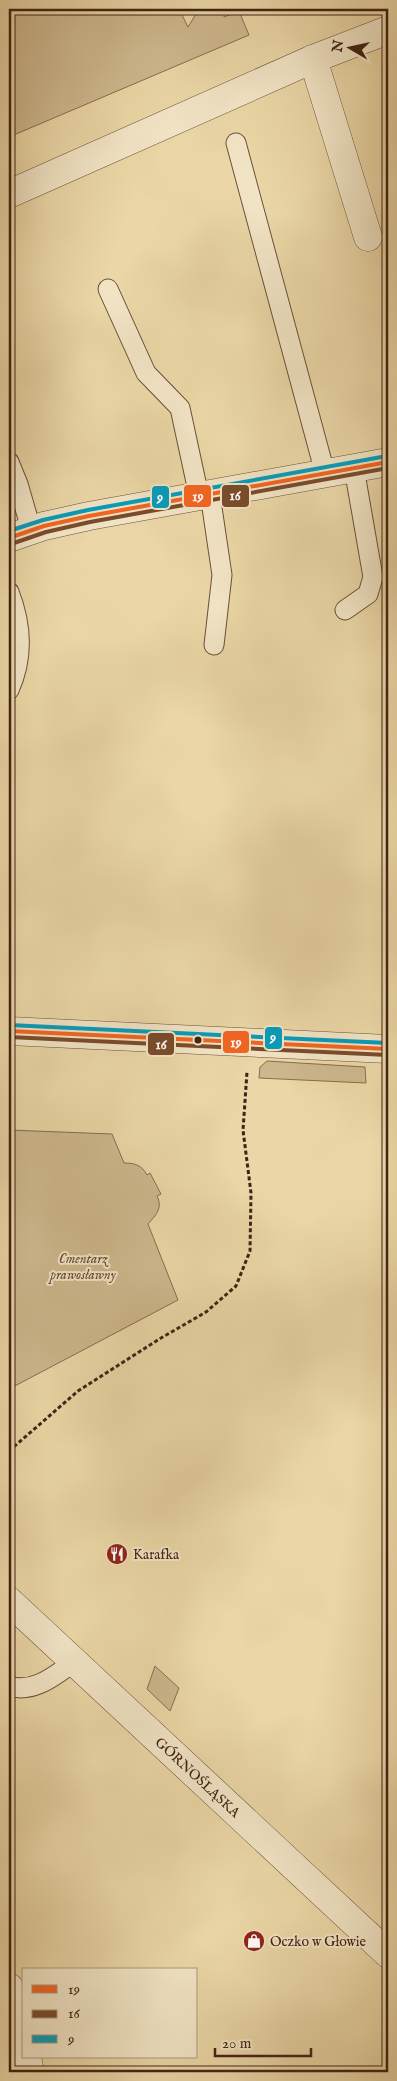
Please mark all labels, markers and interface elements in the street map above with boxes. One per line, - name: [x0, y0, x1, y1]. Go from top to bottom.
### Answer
- north arrow: [324, 22, 374, 72]
- text: N: [328, 39, 348, 55]
- line badge: 19: [183, 484, 212, 508]
- line badge: 16: [221, 484, 250, 508]
- line badge: 9: [151, 485, 170, 509]
- text: 16: [229, 487, 242, 505]
- text: 19: [192, 488, 204, 506]
- text: 9: [156, 489, 163, 507]
- line badge: 9: [264, 1026, 283, 1050]
- text: 9: [269, 1029, 276, 1047]
- line badge: 19: [222, 1030, 250, 1054]
- line badge: 16: [147, 1032, 175, 1056]
- text: 19: [230, 1034, 242, 1052]
- unlabelled marker: [193, 1035, 203, 1045]
- text: 16: [155, 1036, 168, 1054]
- park label: Cmentarz prawosławny: [47, 1250, 116, 1284]
- restaurant icon: Karafka: [105, 1542, 129, 1566]
- place label: Karafka: [133, 1546, 180, 1564]
- street label: GÓRNOŚLĄSKA: [151, 1733, 245, 1822]
- shop icon: Oczko w Głowie: [242, 1929, 266, 1953]
- place label: Oczko w Głowie: [270, 1933, 366, 1951]
- legend: [22, 1968, 198, 2058]
- text: 19: [68, 1980, 80, 1999]
- text: 16: [68, 2004, 81, 2023]
- scale bar: [215, 2026, 311, 2058]
- text: 9: [67, 2030, 75, 2049]
- text: 20 m: [222, 2034, 252, 2053]

